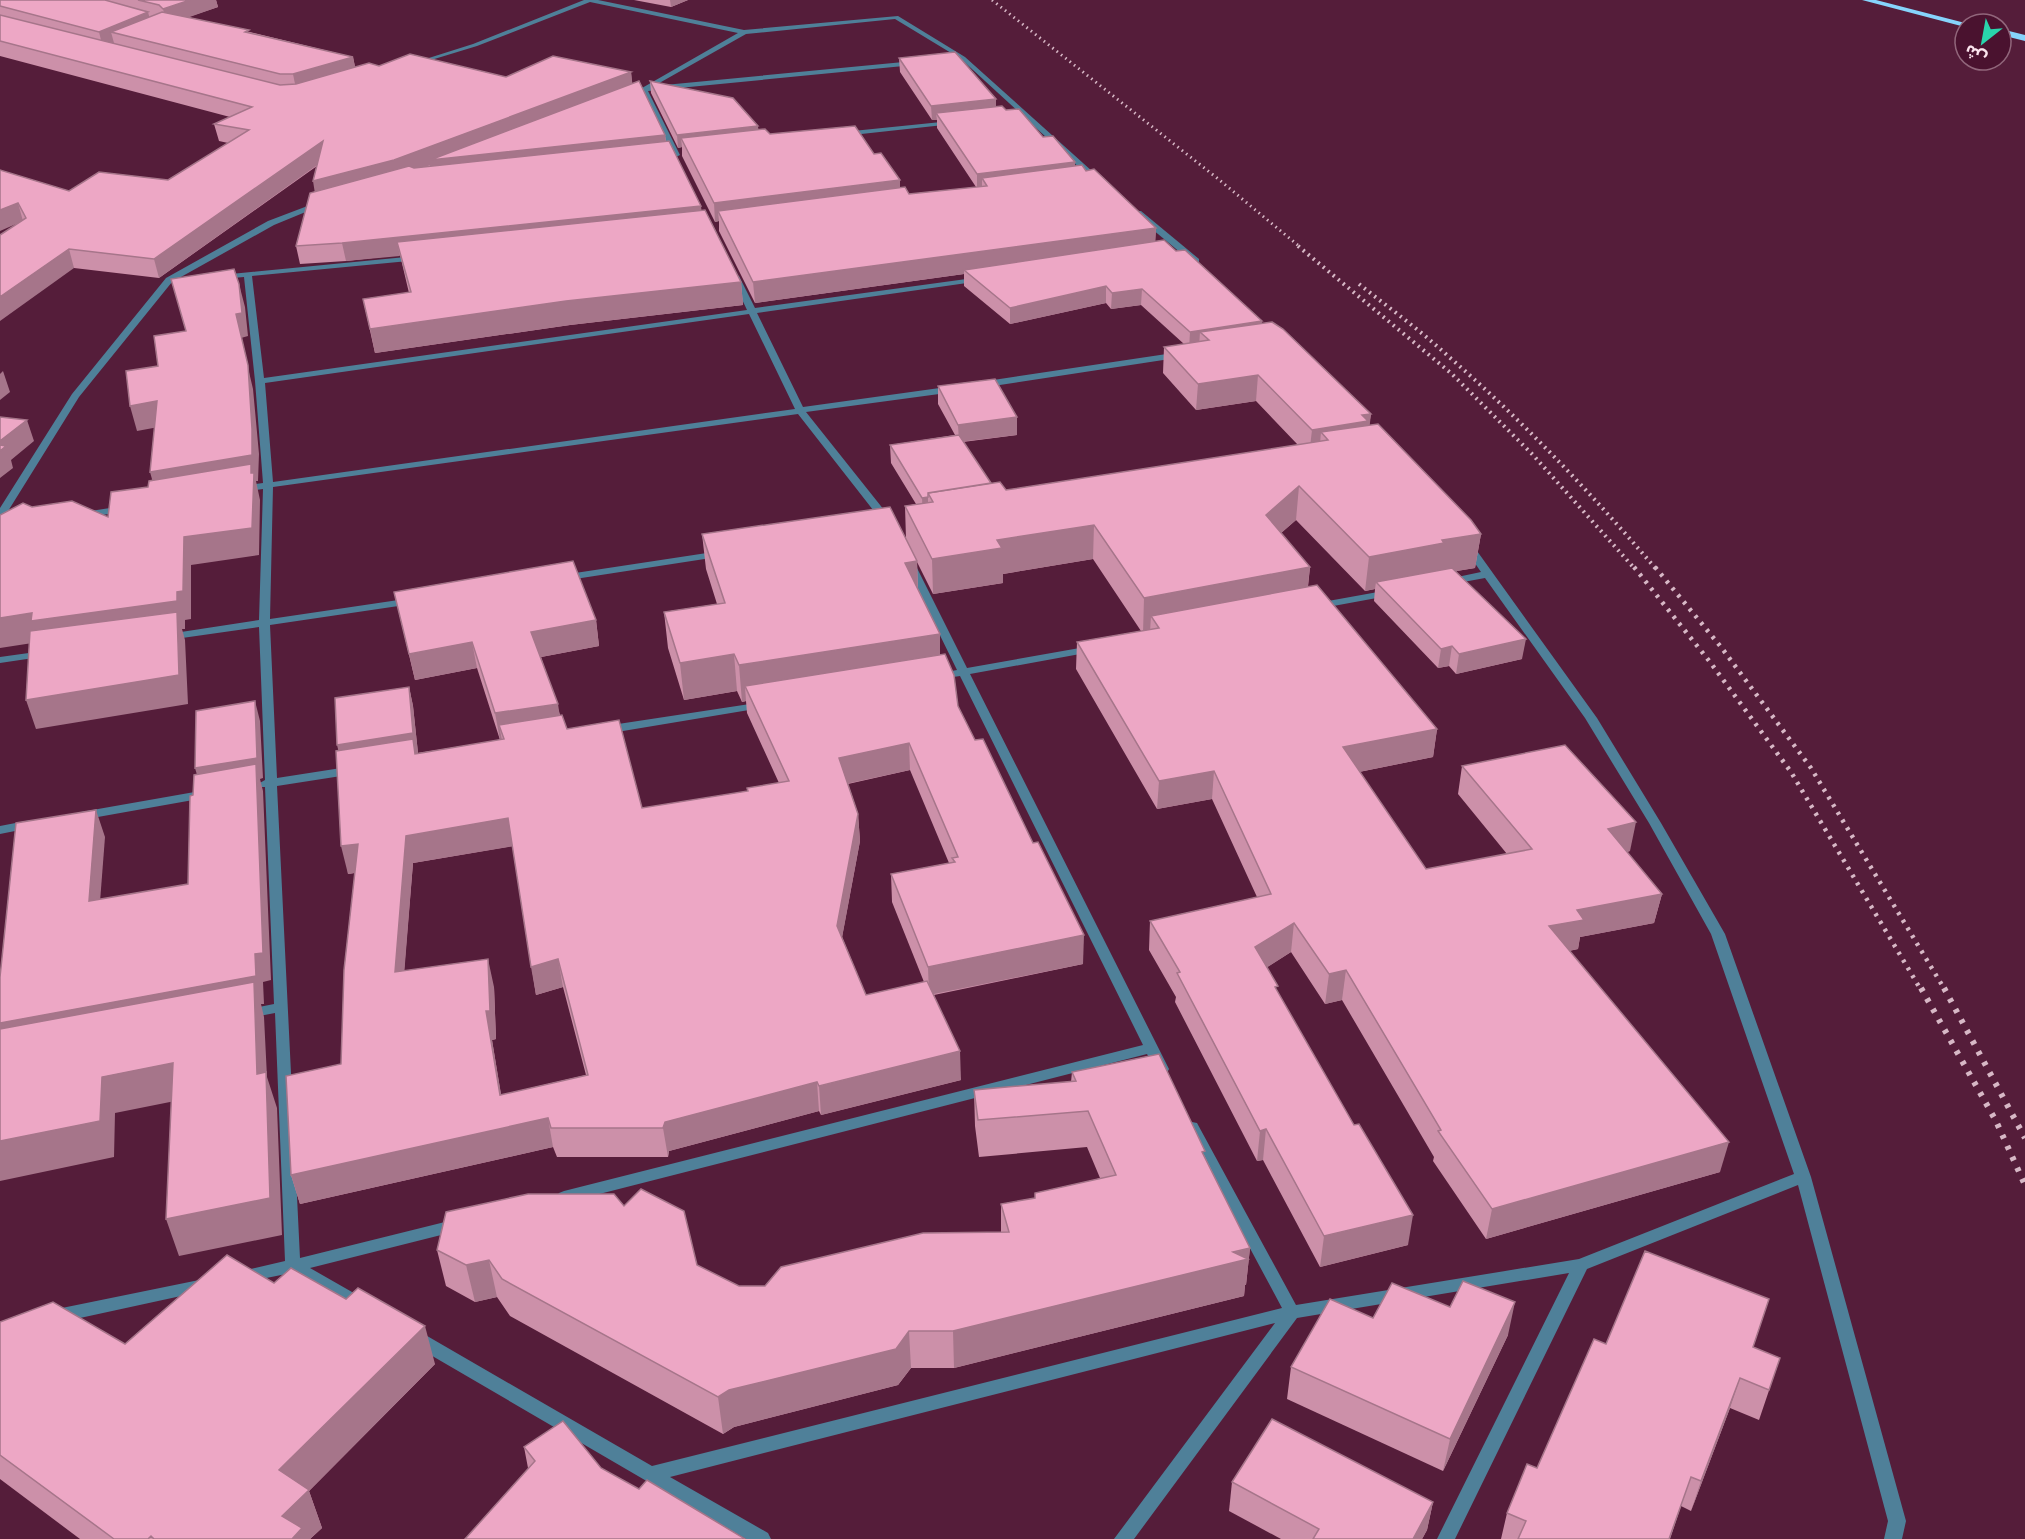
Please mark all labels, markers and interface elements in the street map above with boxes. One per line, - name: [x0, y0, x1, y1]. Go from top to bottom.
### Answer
- north arrow: [1953, 12, 2013, 72]
- text: ش: [1961, 39, 1991, 69]

